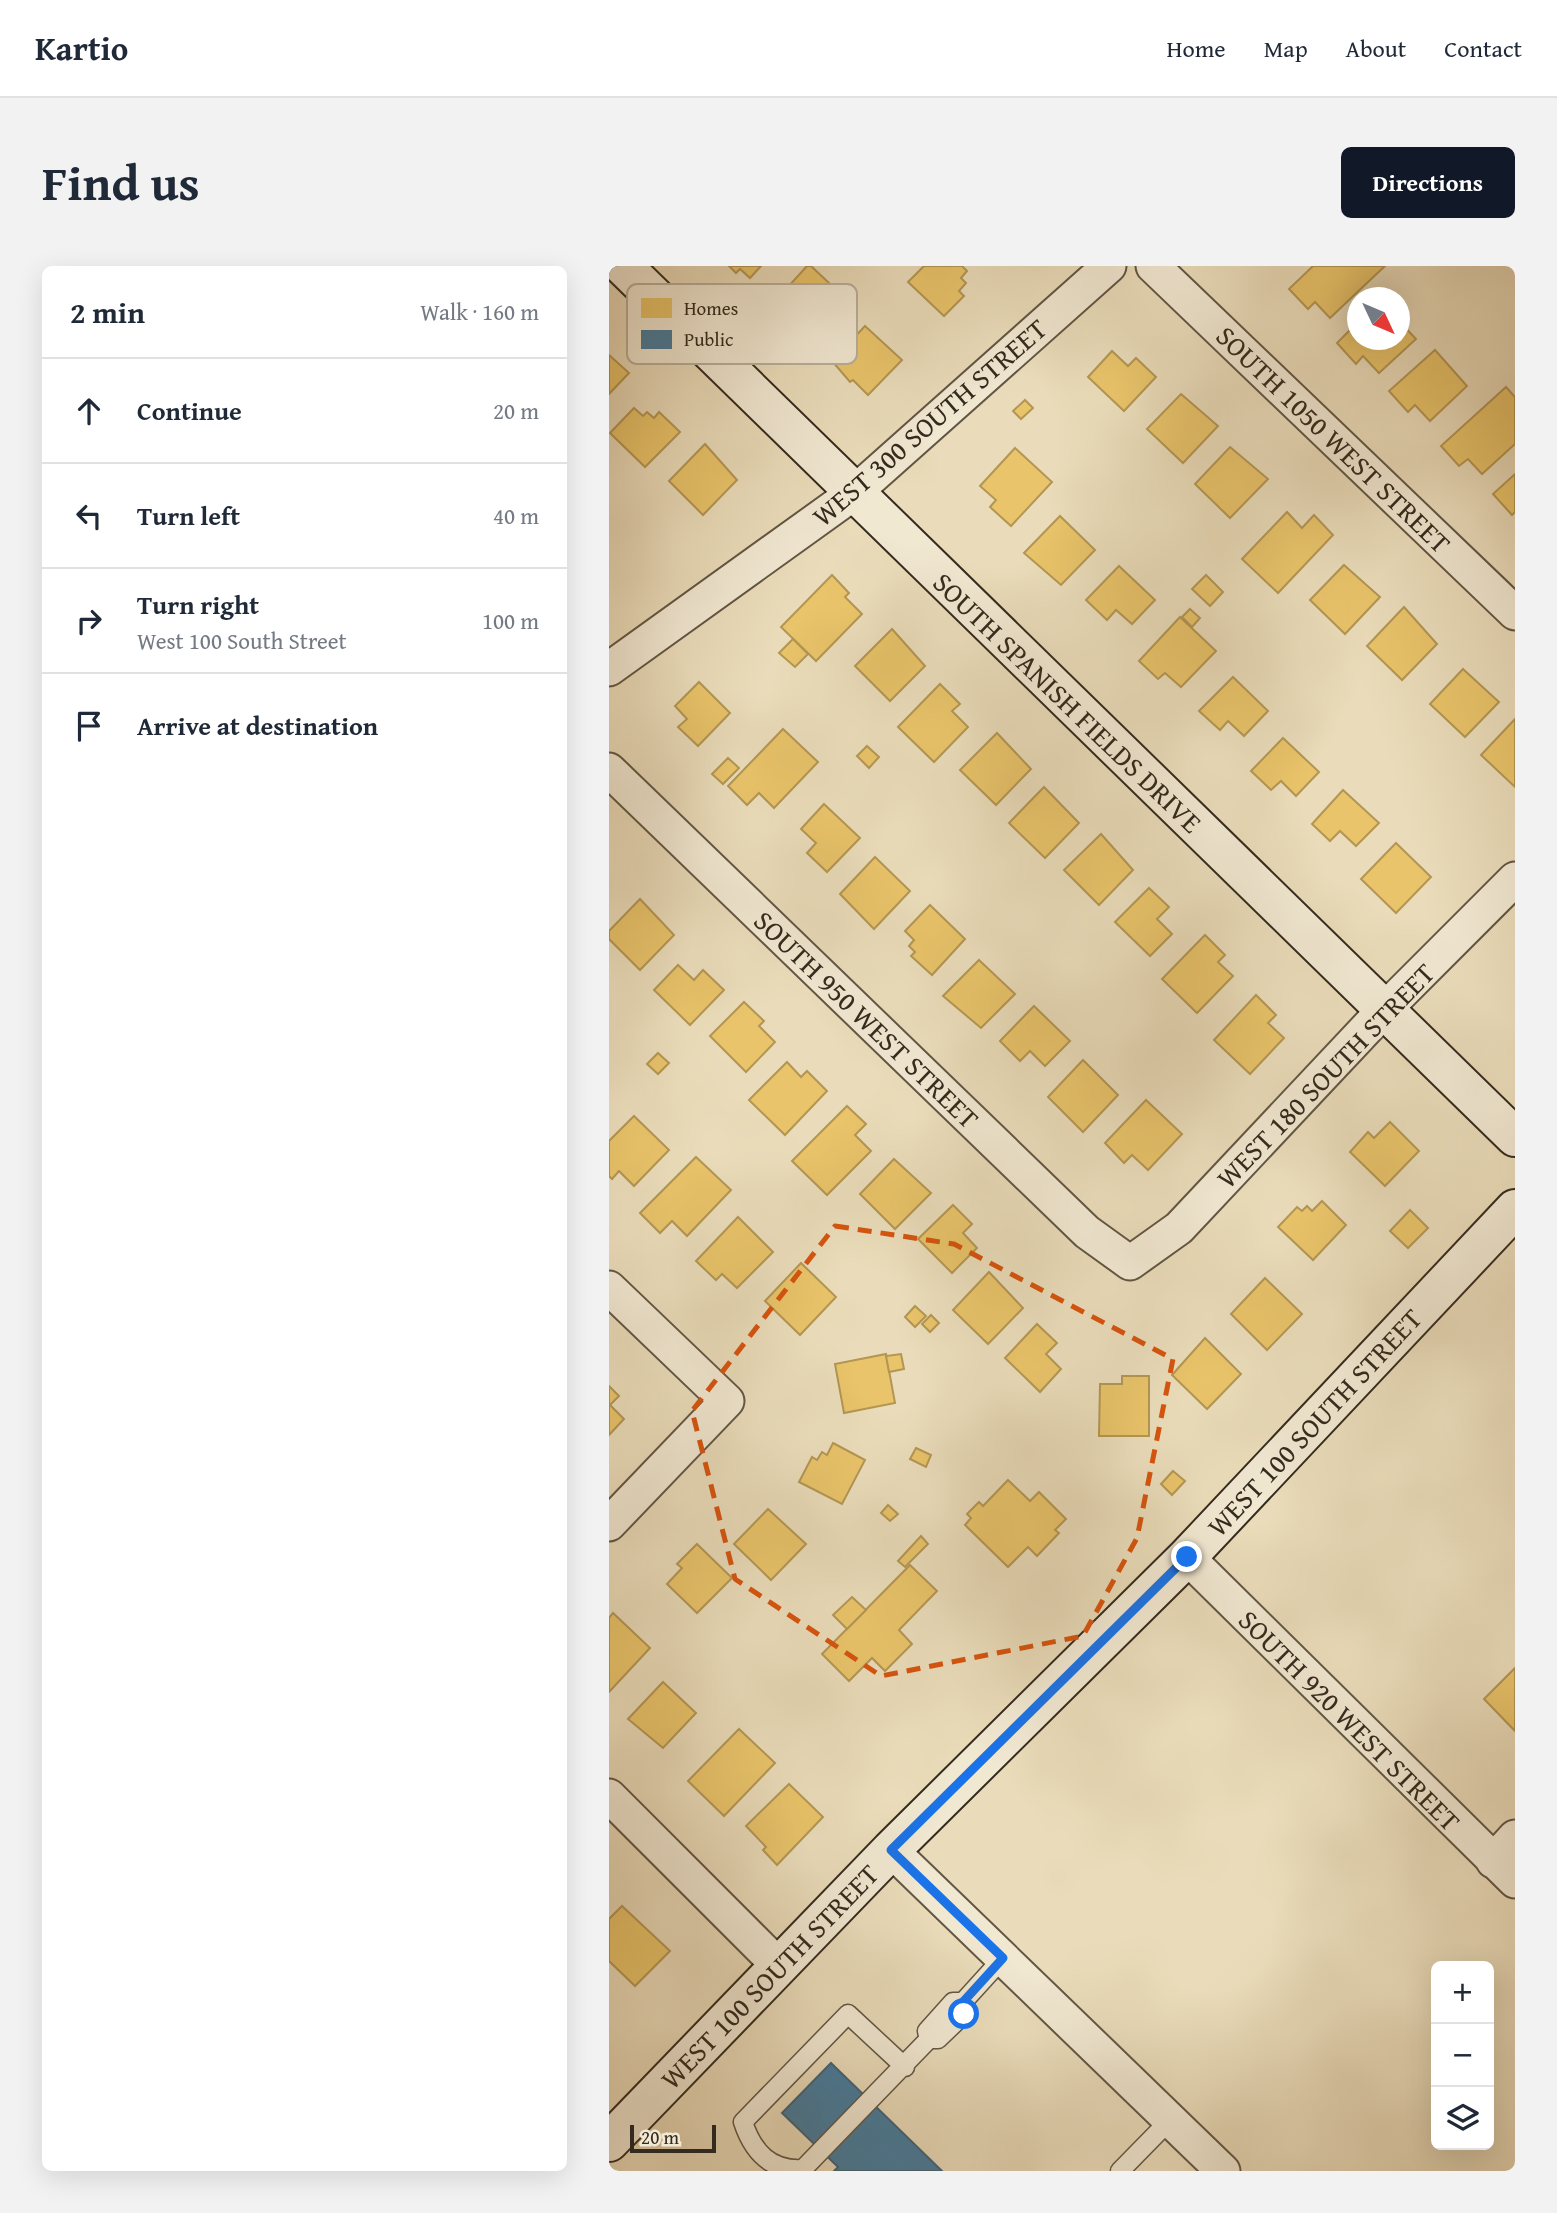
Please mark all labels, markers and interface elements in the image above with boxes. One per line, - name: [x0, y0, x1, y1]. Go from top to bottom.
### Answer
- text: Kartio: [35, 24, 128, 72]
- text: Home: [1167, 31, 1226, 66]
- text: Map: [1264, 31, 1308, 66]
- text: About: [1346, 31, 1406, 66]
- text: Contact: [1444, 31, 1522, 66]
- text: Find us: [42, 146, 200, 218]
- button: Directions: [1341, 147, 1515, 218]
- legend: [627, 284, 857, 364]
- north arrow: [1347, 287, 1410, 350]
- text: 2 min: [70, 290, 145, 334]
- text: Homes: [684, 294, 738, 322]
- text: Walk · 160 m: [420, 295, 539, 328]
- street label: WEST 300 SOUTH STREET: [803, 308, 1056, 536]
- street label: SOUTH 1050 WEST STREET: [1207, 316, 1461, 563]
- text: Public: [684, 325, 733, 353]
- text: Continue: [137, 391, 242, 430]
- icon: ahead: [70, 392, 108, 430]
- text: 20 m: [493, 394, 539, 427]
- text: Turn left: [137, 496, 240, 535]
- icon: left: [70, 497, 108, 535]
- text: 40 m: [493, 499, 539, 532]
- street label: SOUTH SPANISH FIELDS DRIVE: [924, 562, 1212, 842]
- text: Turn right: [137, 585, 259, 624]
- icon: right: [70, 602, 108, 640]
- text: 100 m: [482, 604, 539, 637]
- text: West 100 South Street: [137, 624, 347, 657]
- text: Arrive at destination: [137, 706, 378, 745]
- icon: arrive: [70, 707, 108, 745]
- street label: SOUTH 950 WEST STREET: [745, 900, 989, 1138]
- street label: WEST 180 SOUTH STREET: [1206, 953, 1444, 1197]
- street label: WEST 100 SOUTH STREET: [1197, 1298, 1431, 1545]
- route end: [1171, 1541, 1202, 1572]
- street label: SOUTH 920 WEST STREET: [1230, 1600, 1470, 1840]
- street label: WEST 100 SOUTH STREET: [650, 1854, 888, 2098]
- map controls: [1431, 1961, 1494, 2150]
- button: +: [1431, 1961, 1494, 2024]
- route start: [948, 1998, 979, 2029]
- button: −: [1431, 2024, 1494, 2087]
- button: layers: [1431, 2087, 1494, 2150]
- scale bar: [630, 2122, 716, 2154]
- text: 20 m: [641, 2123, 679, 2151]

